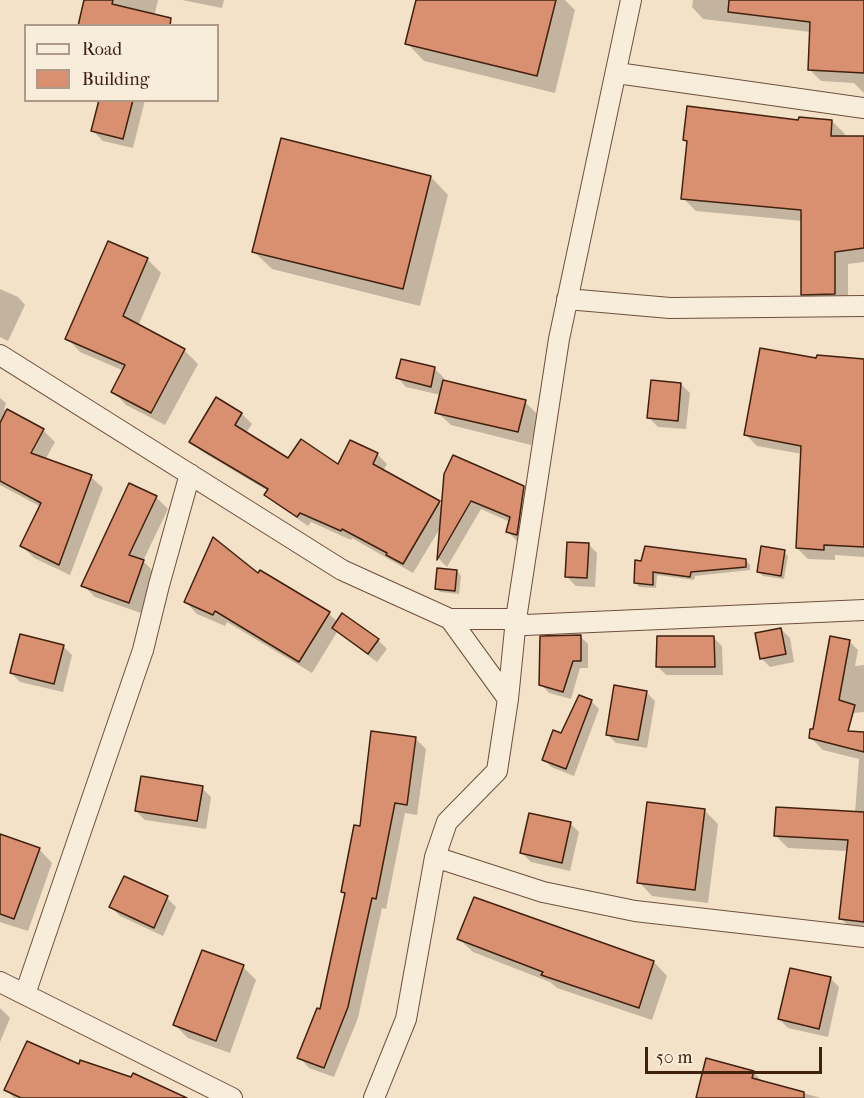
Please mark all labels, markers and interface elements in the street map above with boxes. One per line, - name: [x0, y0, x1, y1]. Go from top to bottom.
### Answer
- legend: [24, 24, 219, 102]
- text: Road: [82, 39, 122, 60]
- text: Building: [82, 69, 149, 90]
- scale bar: [648, 1035, 825, 1073]
- text: 50 m: [656, 1047, 692, 1068]

